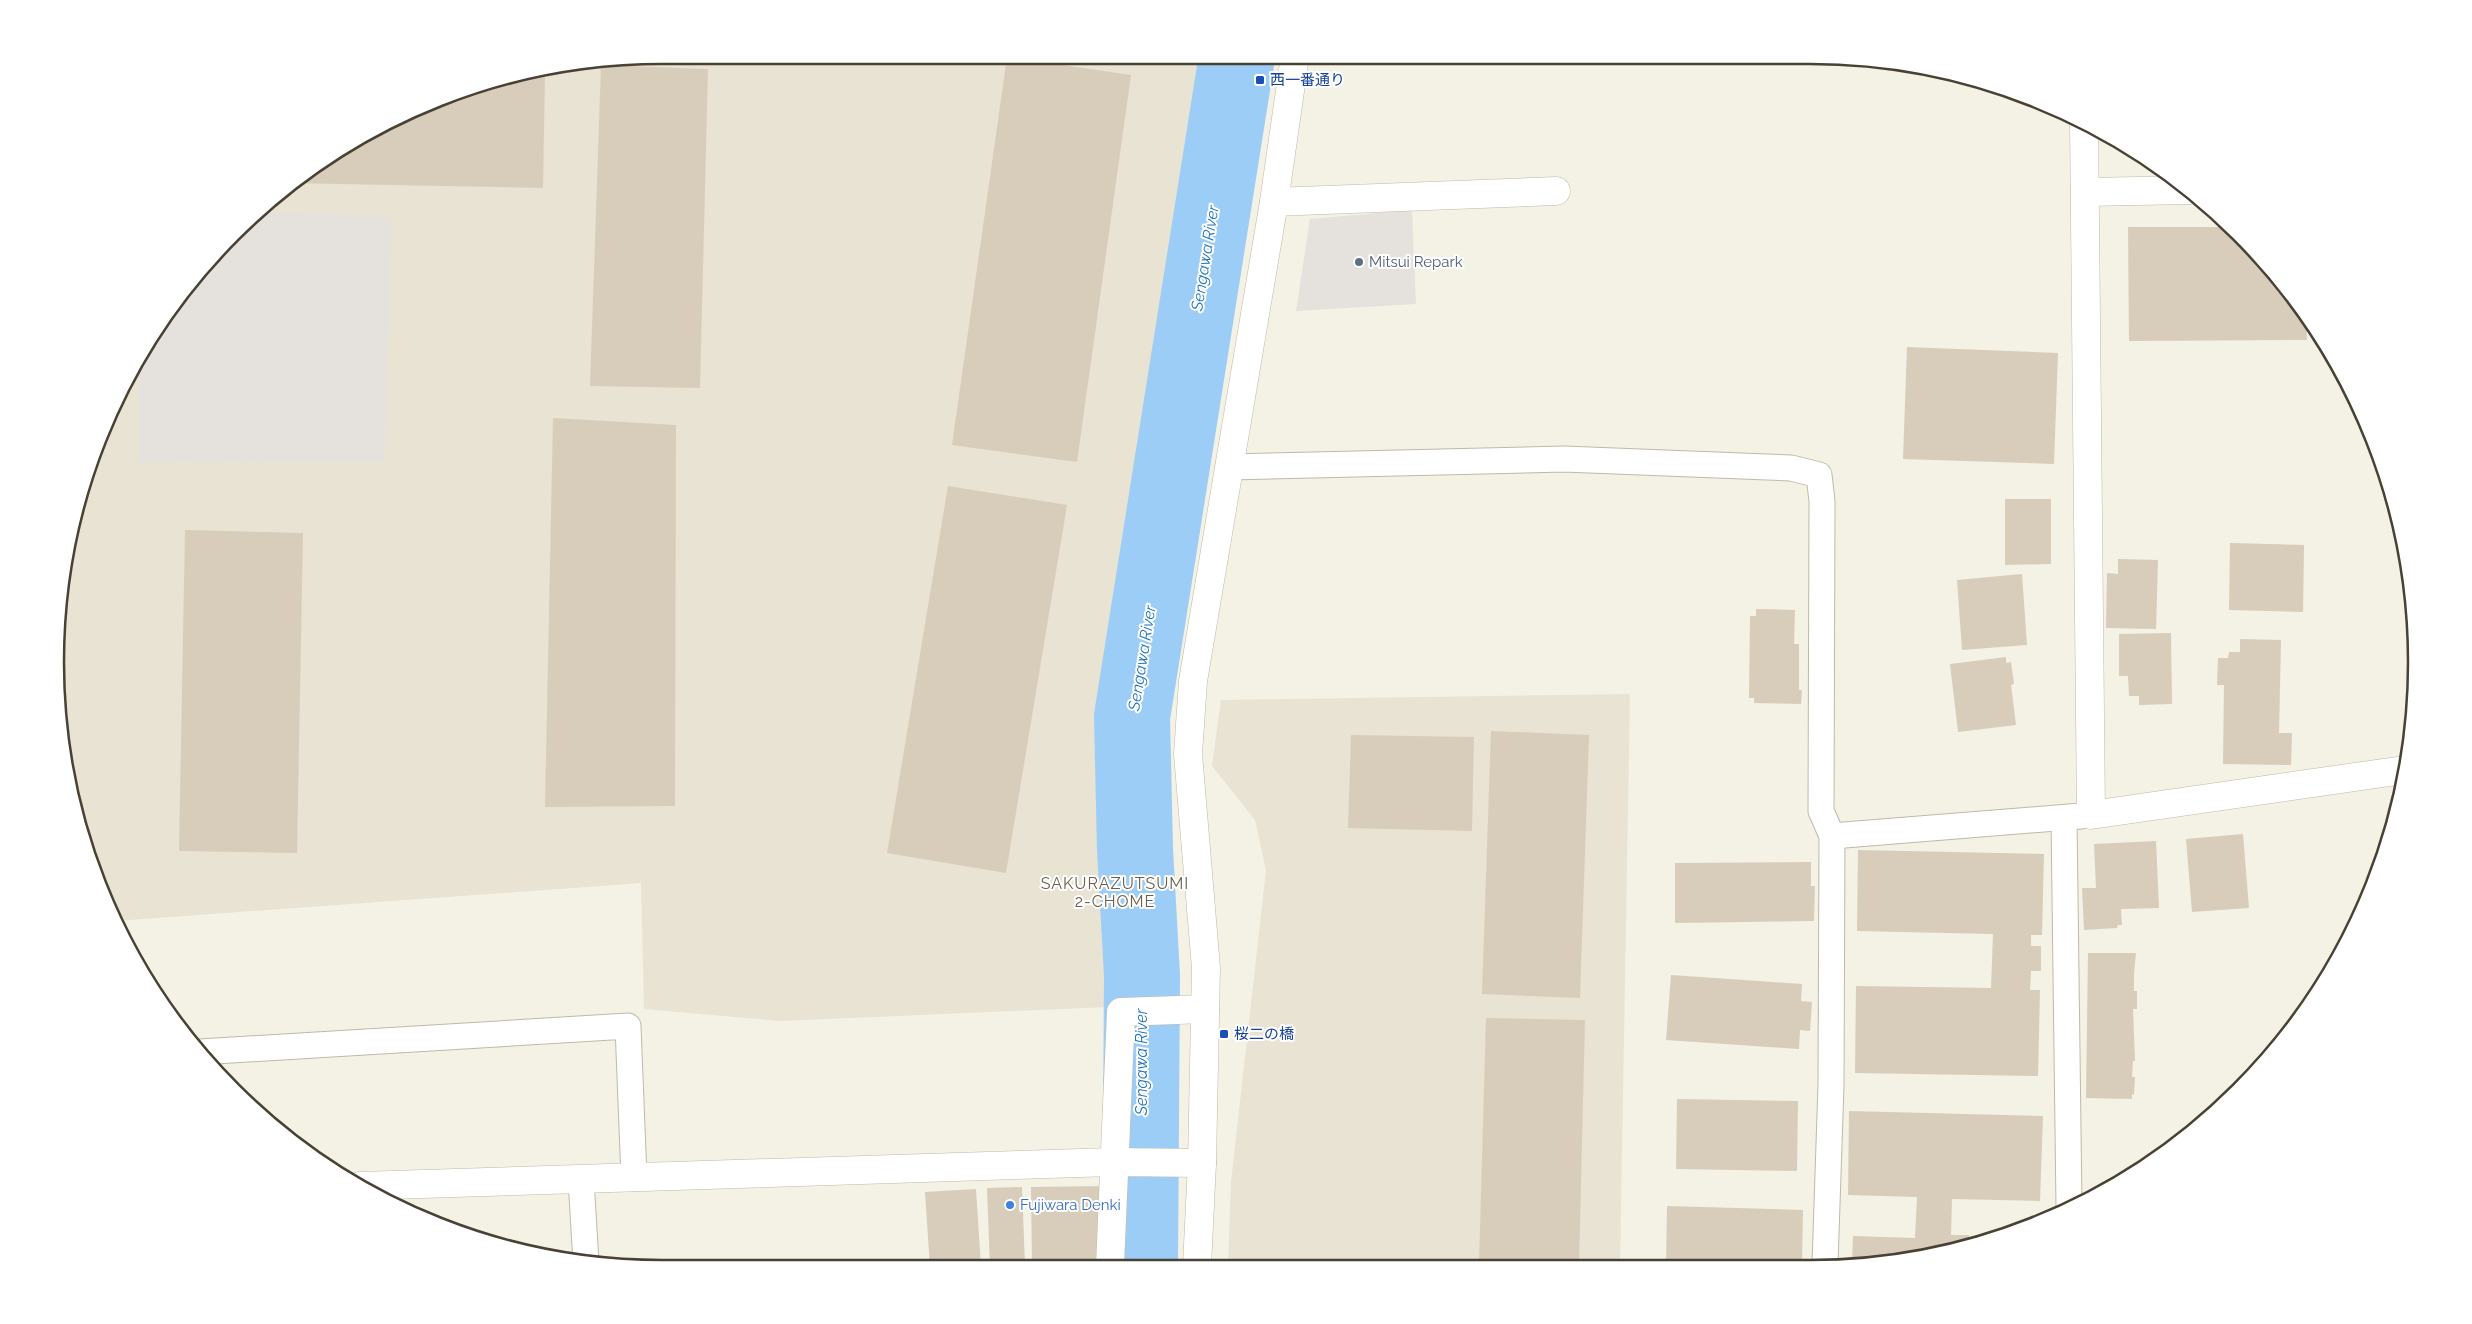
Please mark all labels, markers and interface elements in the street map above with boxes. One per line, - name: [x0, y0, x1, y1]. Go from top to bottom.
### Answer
- place label: 西一番通り: [1270, 71, 1345, 89]
- marker: 西一番通り: [1254, 74, 1266, 86]
- water label: Sengawa River: [1187, 203, 1223, 313]
- place label: Mitsui Repark: [1369, 253, 1463, 271]
- marker: Mitsui Repark: [1353, 256, 1365, 268]
- water label: Sengawa River: [1124, 603, 1160, 713]
- district label: SAKURAZUTSUMI 2-CHOME: [1041, 874, 1189, 911]
- water label: Sengawa River: [1132, 1008, 1151, 1116]
- place label: 桜二の橋: [1234, 1025, 1294, 1043]
- marker: 桜二の橋: [1218, 1028, 1230, 1040]
- place label: Fujiwara Denki: [1020, 1196, 1121, 1214]
- marker: Fujiwara Denki: [1004, 1199, 1016, 1211]

